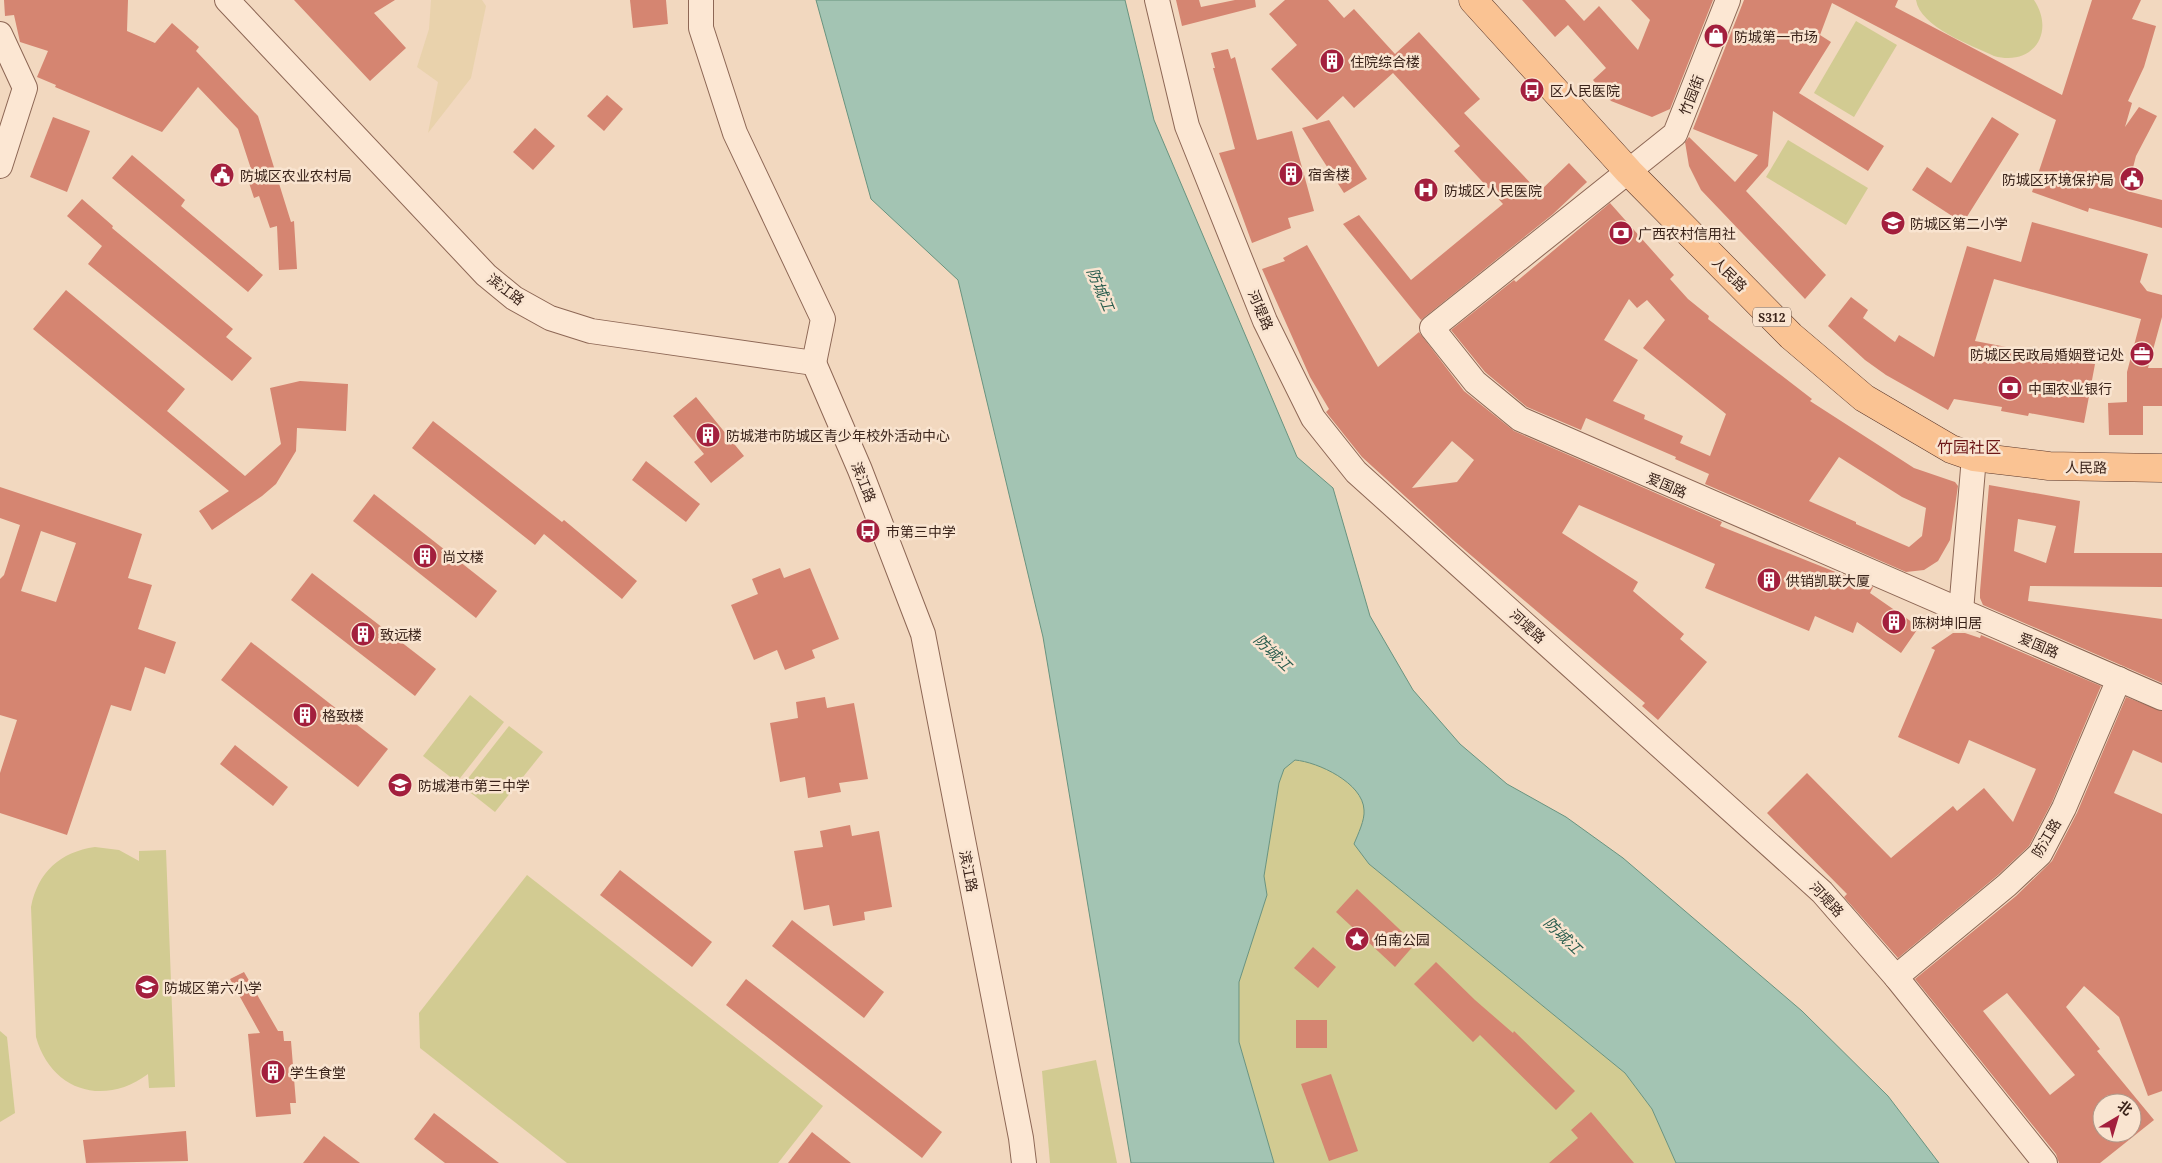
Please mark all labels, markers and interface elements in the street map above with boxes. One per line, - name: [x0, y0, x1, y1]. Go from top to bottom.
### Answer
- shop icon: 防城第一市场: [1703, 23, 1729, 49]
- place label: 防城第一市场: [1734, 27, 1818, 46]
- building icon: 住院综合楼: [1319, 48, 1345, 74]
- place label: 住院综合楼: [1350, 52, 1420, 71]
- street label: 竹园街: [1675, 72, 1707, 118]
- bus stop icon: 区人民医院: [1519, 77, 1545, 103]
- place label: 区人民医院: [1550, 81, 1620, 100]
- building icon: 宿舍楼: [1278, 161, 1304, 187]
- public building icon: 防城区农业农村局: [209, 162, 235, 188]
- place label: 宿舍楼: [1308, 165, 1350, 184]
- place label: 防城区农业农村局: [240, 166, 352, 185]
- public building icon: 防城区环境保护局: [2119, 166, 2145, 192]
- place label: 防城区环境保护局: [2002, 170, 2114, 189]
- hospital icon: 防城区人民医院: [1413, 177, 1439, 203]
- place label: 防城区人民医院: [1444, 181, 1542, 200]
- school or university icon: 防城区第二小学: [1880, 210, 1906, 236]
- place label: 防城区第二小学: [1910, 214, 2008, 233]
- bank icon: 广西农村信用社: [1608, 220, 1634, 246]
- place label: 广西农村信用社: [1638, 224, 1736, 243]
- street label: 人民路: [1708, 252, 1752, 296]
- water label: 防城江: [1083, 264, 1120, 315]
- street label: 滨江路: [484, 269, 528, 309]
- street label: 河堤路: [1244, 287, 1278, 333]
- road number: S312: [1753, 308, 1791, 326]
- office icon: 防城区民政局婚姻登记处: [2129, 341, 2155, 367]
- place label: 防城区民政局婚姻登记处: [1970, 345, 2124, 364]
- bank icon: 中国农业银行: [1997, 375, 2023, 401]
- place label: 中国农业银行: [2028, 379, 2112, 398]
- building icon: 防城港市防城区青少年校外活动中心: [695, 422, 721, 448]
- place label: 防城港市防城区青少年校外活动中心: [726, 426, 950, 445]
- district label: 竹园社区: [1937, 436, 2001, 458]
- street label: 人民路: [2065, 457, 2107, 477]
- street label: 滨江路: [847, 459, 881, 505]
- street label: 爱国路: [1644, 468, 1690, 502]
- bus stop icon: 巿第三中学: [855, 518, 881, 544]
- place label: 巿第三中学: [886, 522, 956, 541]
- building icon: 尚文楼: [412, 543, 438, 569]
- place label: 尚文楼: [442, 547, 484, 566]
- building icon: 供销凯联大厦: [1756, 567, 1782, 593]
- place label: 供销凯联大厦: [1786, 571, 1870, 590]
- street label: 河堤路: [1506, 605, 1550, 647]
- building icon: 陈树坤旧居: [1881, 609, 1907, 635]
- place label: 陈树坤旧居: [1912, 613, 1982, 632]
- building icon: 致远楼: [350, 621, 376, 647]
- place label: 致远楼: [380, 625, 422, 644]
- street label: 爱国路: [2016, 628, 2062, 662]
- water label: 防城江: [1250, 629, 1298, 676]
- building icon: 格致楼: [292, 702, 318, 728]
- place label: 格致楼: [322, 706, 364, 725]
- school or university icon: 防城港市第三中学: [387, 772, 413, 798]
- place label: 防城港市第三中学: [418, 776, 530, 795]
- street label: 防江路: [2027, 815, 2065, 861]
- street label: 滨江路: [956, 849, 982, 893]
- street label: 河堤路: [1806, 877, 1848, 921]
- water label: 防城江: [1540, 912, 1588, 959]
- place icon: 伯南公园: [1344, 926, 1370, 952]
- place label: 伯南公园: [1374, 930, 1430, 949]
- school or university icon: 防城区第六小学: [134, 974, 160, 1000]
- place label: 防城区第六小学: [164, 978, 262, 997]
- building icon: 学生食堂: [260, 1059, 286, 1085]
- place label: 学生食堂: [290, 1063, 346, 1082]
- north arrow: [2092, 1093, 2142, 1143]
- text: 北: [2114, 1096, 2137, 1119]

